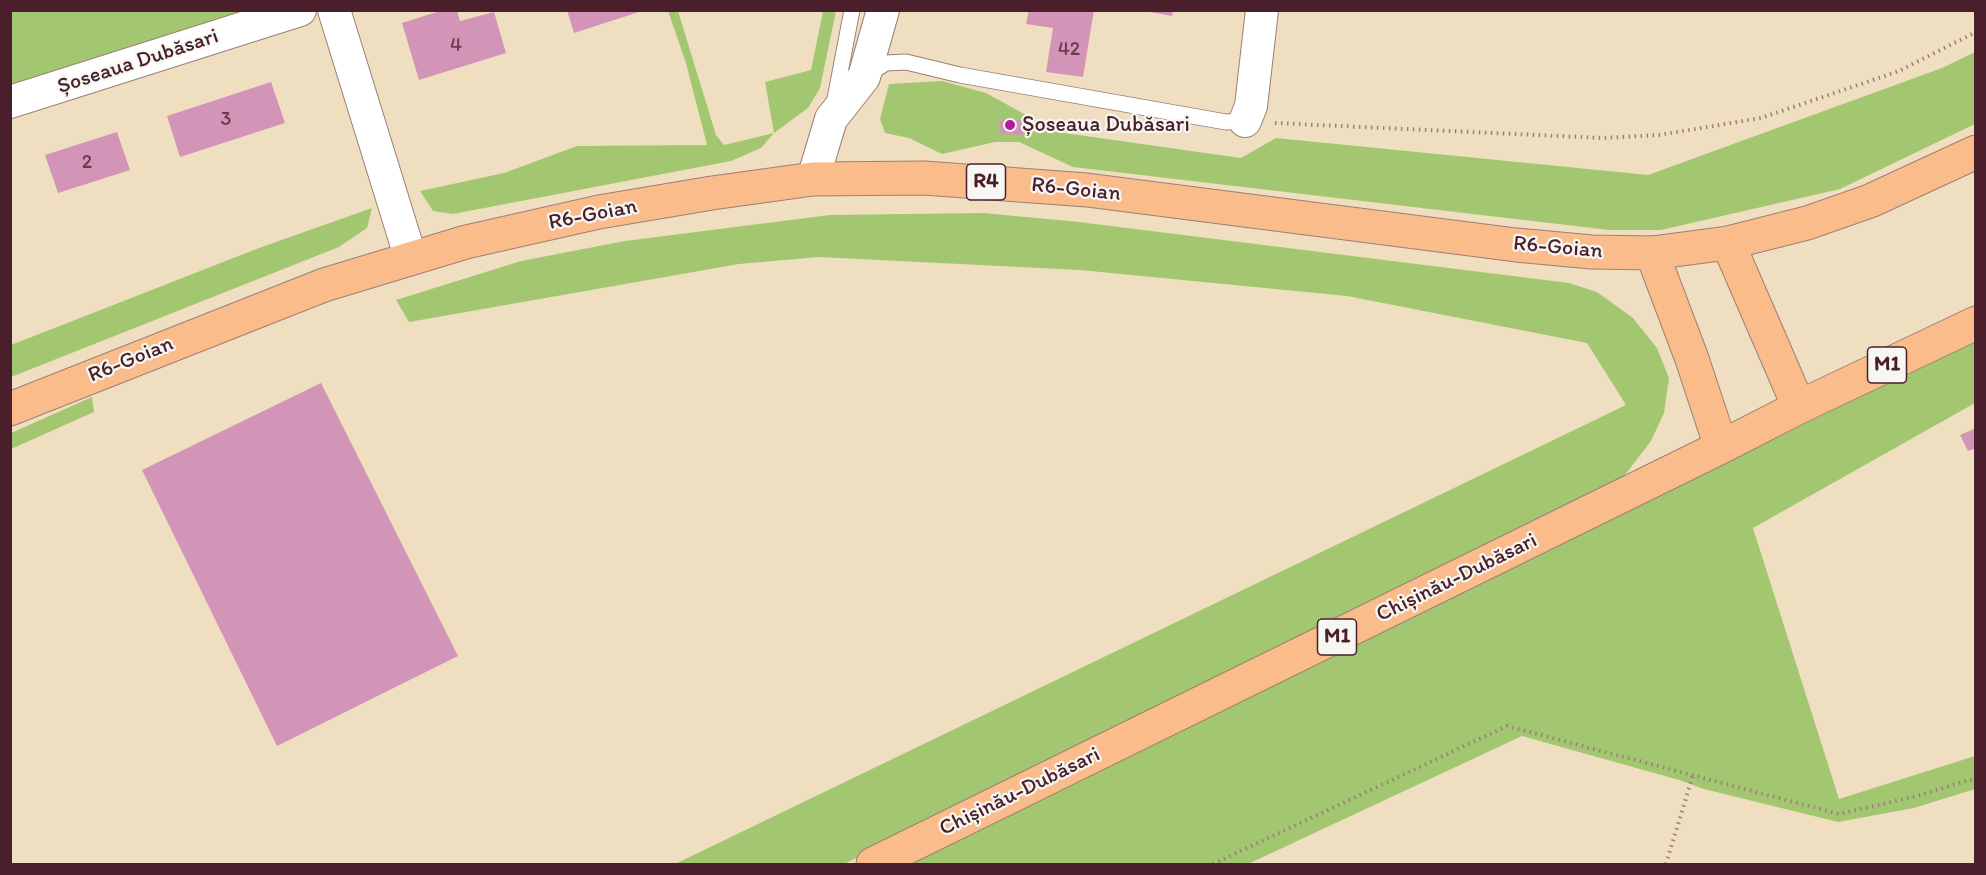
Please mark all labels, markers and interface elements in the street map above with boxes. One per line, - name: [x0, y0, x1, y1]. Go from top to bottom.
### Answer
- street label: Șoseaua Dubăsari: [54, 24, 222, 100]
- house number: 4: [450, 34, 462, 58]
- house number: 42: [1058, 38, 1080, 62]
- house number: 3: [221, 108, 231, 132]
- place label: Șoseaua Dubăsari: [1022, 112, 1190, 138]
- marker: Șoseaua Dubăsari: [1003, 118, 1017, 132]
- house number: 2: [82, 151, 92, 175]
- road number: R4: [966, 164, 1006, 200]
- street label: R6-Goian: [1030, 172, 1122, 208]
- street label: R6-Goian: [546, 193, 640, 237]
- street label: R6-Goian: [1512, 231, 1604, 265]
- street label: R6-Goian: [84, 331, 178, 389]
- road number: M1: [1868, 347, 1906, 383]
- street label: Chișinău-Dubăsari: [1372, 528, 1542, 628]
- road number: M1: [1318, 619, 1356, 655]
- street label: Chișinău-Dubăsari: [935, 742, 1105, 842]

